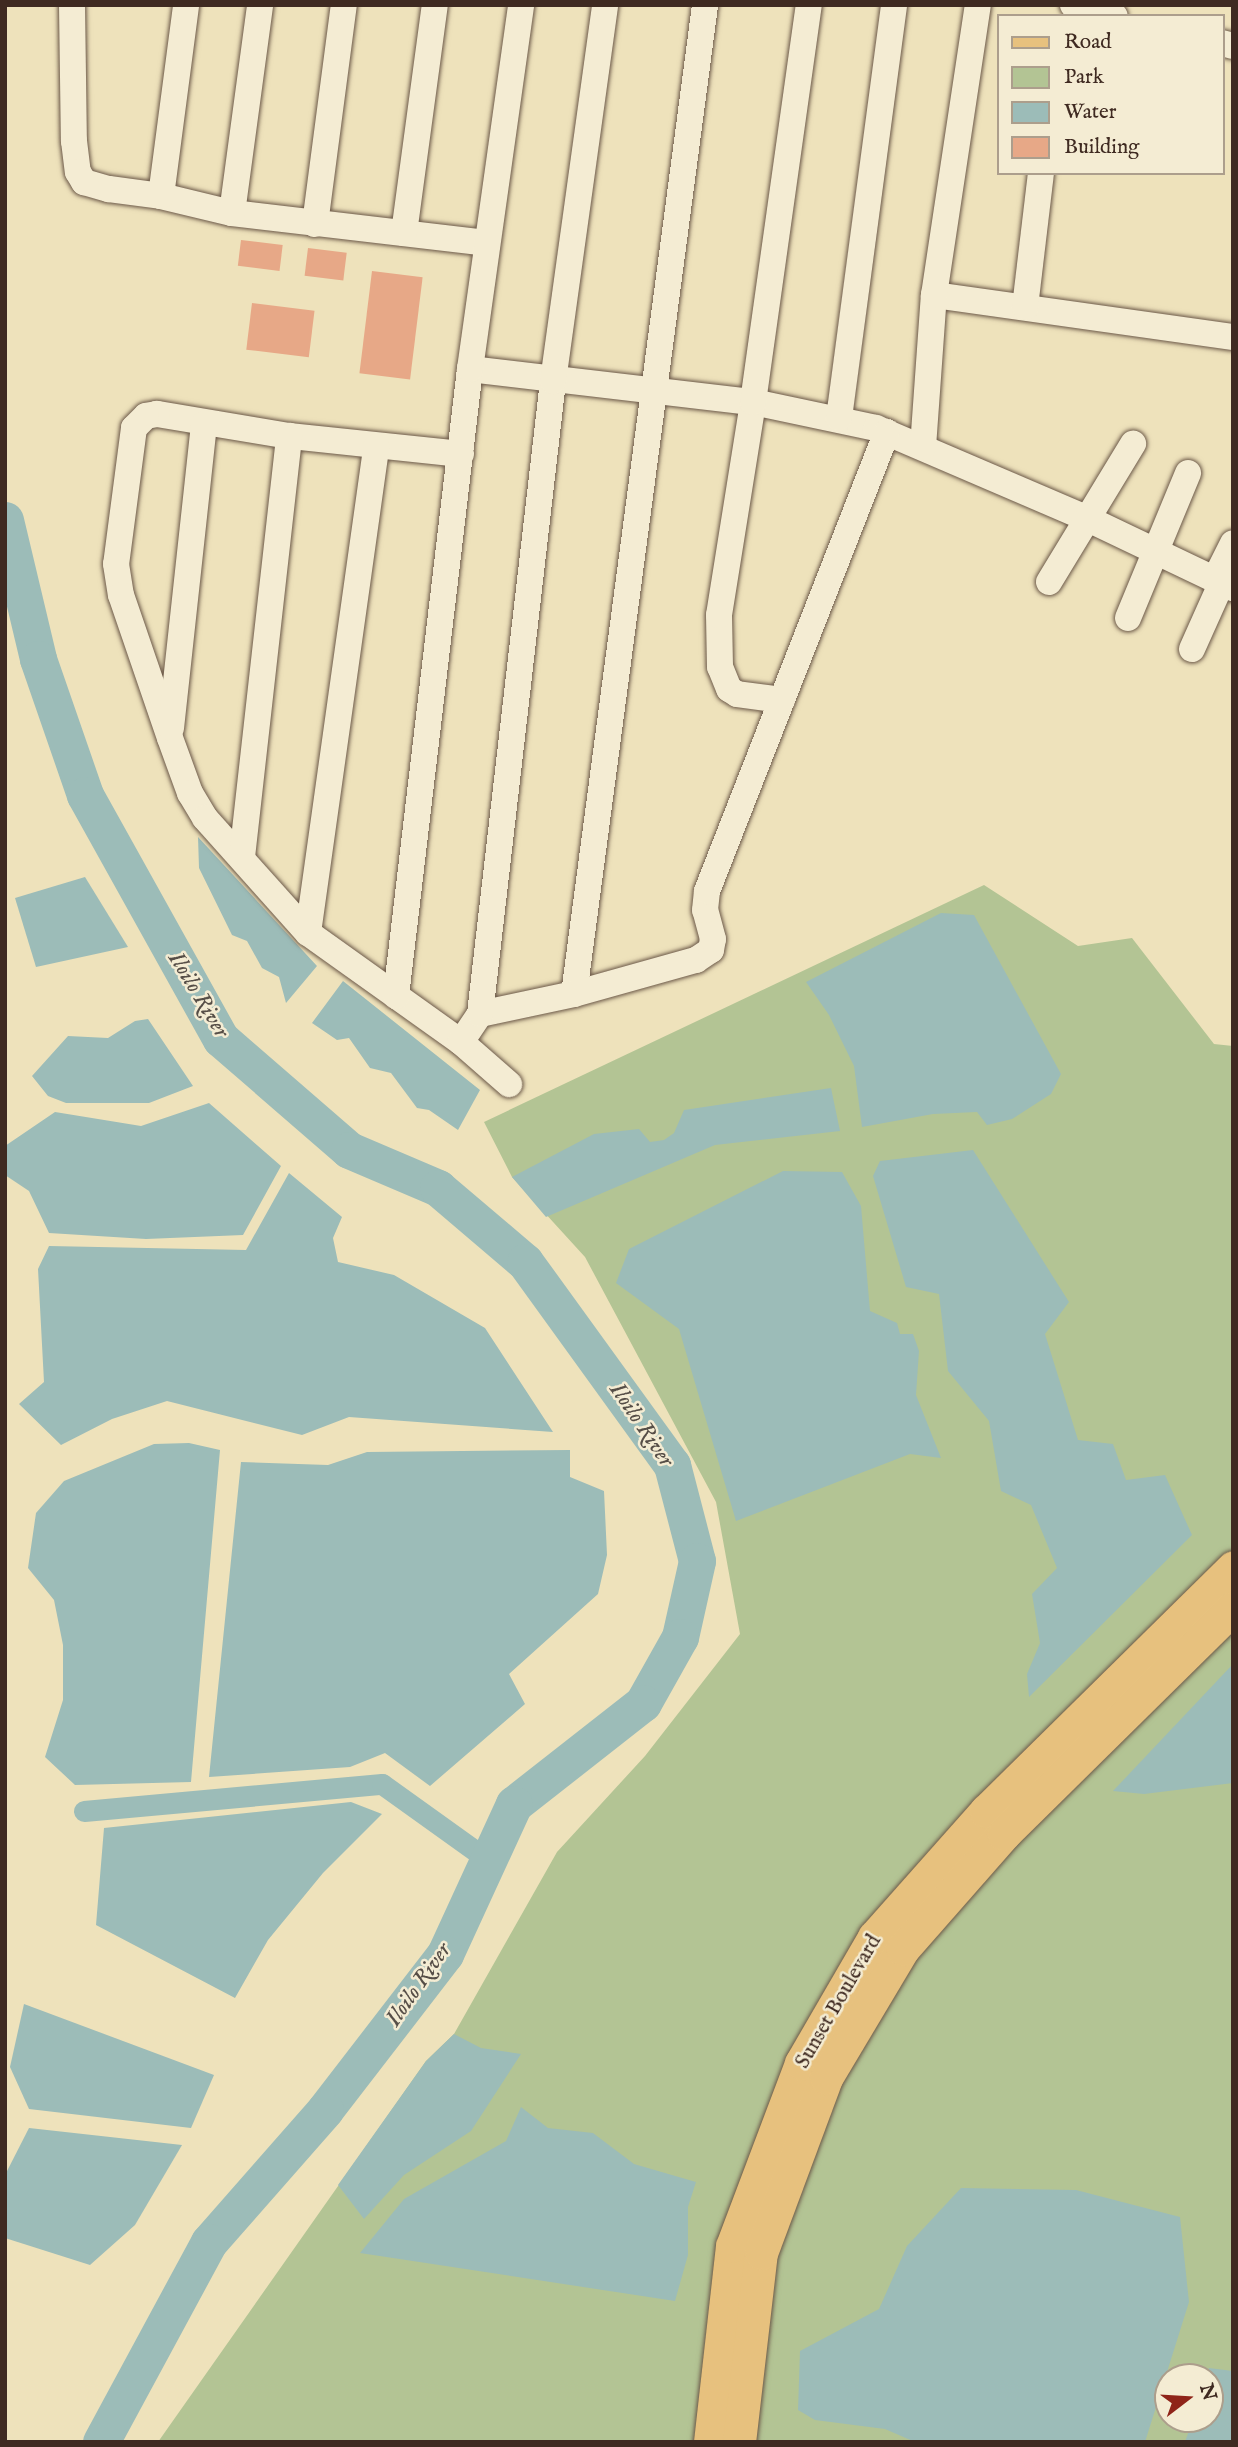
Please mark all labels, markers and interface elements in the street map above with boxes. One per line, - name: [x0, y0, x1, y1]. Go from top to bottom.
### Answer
- legend: [996, 14, 1224, 175]
- text: Road: [1064, 29, 1111, 56]
- text: Park: [1064, 64, 1104, 91]
- text: Water: [1064, 99, 1116, 126]
- text: Building: [1064, 134, 1139, 161]
- water label: Iloilo River: [161, 947, 235, 1043]
- water label: Iloilo River: [603, 1378, 679, 1472]
- street label: Sunset Boulevard: [791, 1931, 887, 2073]
- water label: Iloilo River: [380, 1938, 458, 2032]
- north arrow: [1154, 2363, 1224, 2433]
- text: N: [1193, 2381, 1221, 2404]

